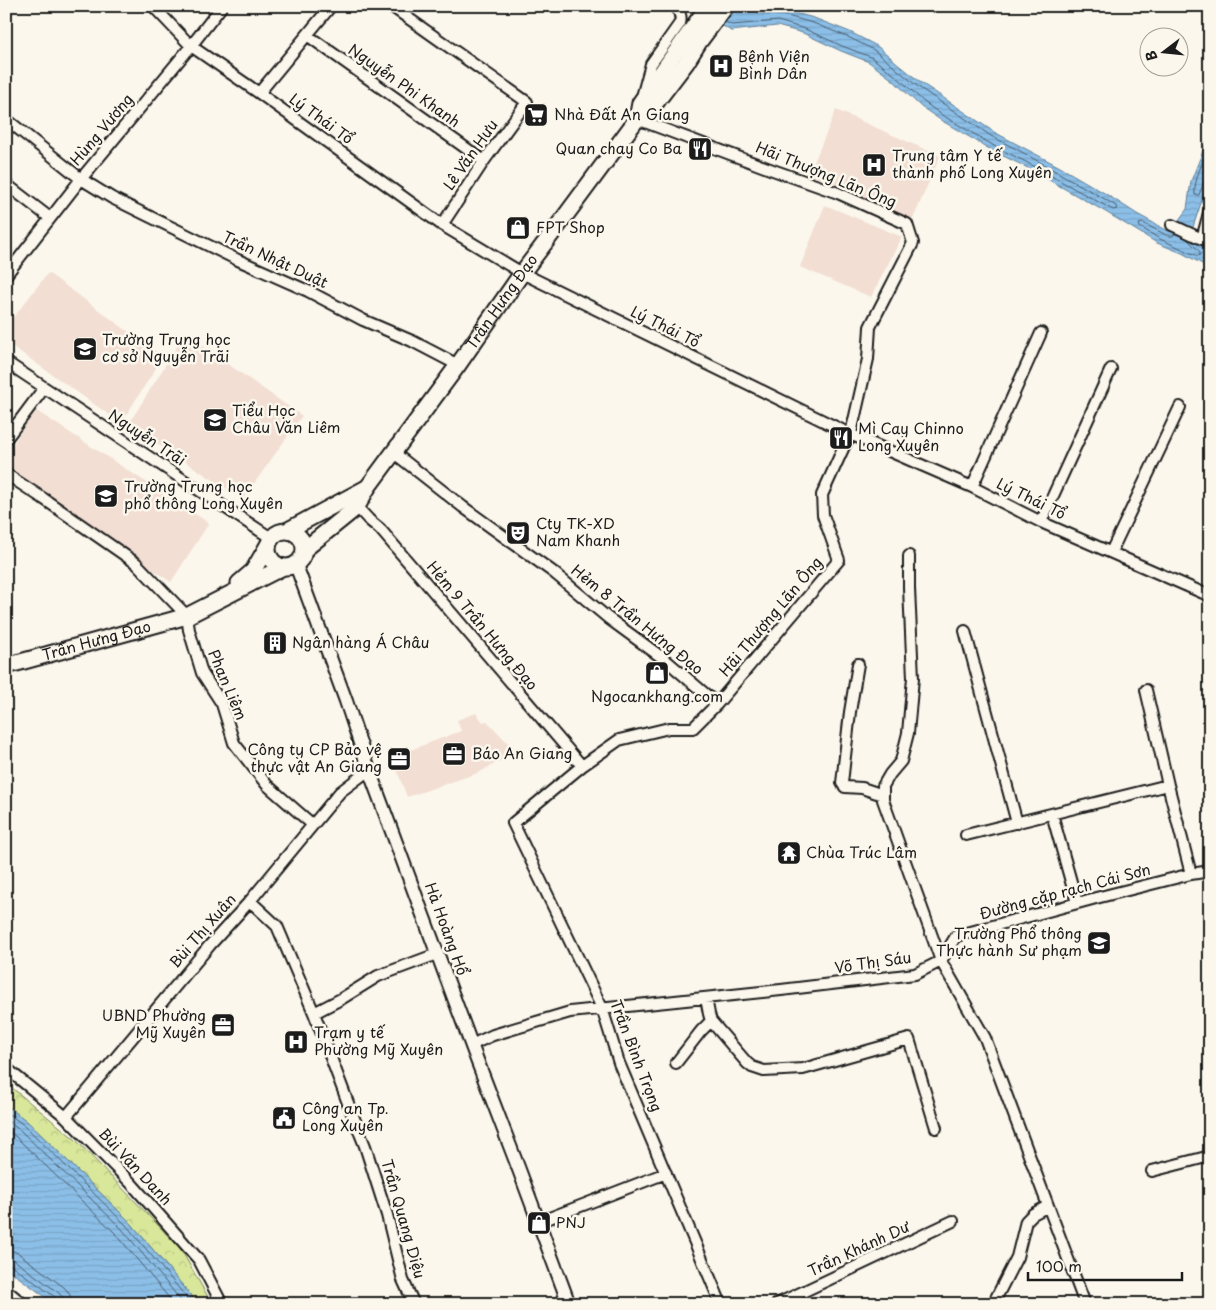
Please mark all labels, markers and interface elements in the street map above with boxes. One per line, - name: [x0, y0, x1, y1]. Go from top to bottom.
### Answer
- north arrow: [1138, 28, 1188, 78]
- street label: Nguyễn Phi Khanh: [344, 37, 466, 132]
- place label: Bệnh Viện Bình Dân: [738, 44, 810, 84]
- text: B: [1140, 48, 1162, 63]
- hospital icon: Bệnh Viện Bình Dân: [708, 53, 734, 79]
- street label: Lý Thái Tổ: [285, 87, 359, 149]
- street label: Hùng Vương: [64, 88, 138, 170]
- supermarket icon: Nhà Đất An Giang: [523, 102, 549, 128]
- place label: Nhà Đất An Giang: [554, 102, 689, 125]
- street label: Lê Văn Hưu: [437, 114, 503, 194]
- street label: Hãi Thượng Lãn Ông: [753, 135, 901, 212]
- place label: Quan chay Co Ba: [556, 136, 683, 159]
- restaurant icon: Quan chay Co Ba: [687, 136, 713, 162]
- place label: Trung tâm Y tế thành phố Long Xuyên: [892, 143, 1052, 183]
- hospital icon: Trung tâm Y tế thành phố Long Xuyên: [861, 152, 887, 178]
- shop icon: FPT Shop: [505, 215, 531, 241]
- place label: FPT Shop: [536, 215, 605, 238]
- street label: Trần Nhật Duật: [219, 224, 332, 293]
- street label: Trần Hưng Đạo: [459, 249, 542, 354]
- street label: Lý Thái Tổ: [627, 299, 705, 353]
- place label: Trường Trung học cơ sở Nguyễn Trãi: [102, 327, 231, 367]
- school or university icon: Trường Trung học cơ sở Nguyễn Trãi: [72, 336, 98, 362]
- place label: Tiểu Học Châu Văn Liêm: [232, 398, 340, 438]
- street label: Nguyễn Trãi: [104, 403, 191, 470]
- school or university icon: Tiểu Học Châu Văn Liêm: [202, 407, 228, 433]
- place label: Mì Cay Chinno Long Xuyên: [858, 416, 964, 456]
- restaurant icon: Mì Cay Chinno Long Xuyên: [828, 425, 854, 451]
- street label: Lý Thái Tổ: [993, 471, 1071, 525]
- place label: Trường Trung học phổ thông Long Xuyên: [124, 474, 283, 514]
- school or university icon: Trường Trung học phổ thông Long Xuyên: [93, 483, 119, 509]
- place label: Cty TK-XD Nam Khanh: [536, 511, 620, 551]
- theatre icon: Cty TK-XD Nam Khanh: [505, 520, 531, 546]
- street label: Hãi Thượng Lãn Ông: [713, 551, 827, 681]
- street label: Hẻm 9 Trần Hưng Đạo: [422, 555, 544, 695]
- street label: Hẻm 8 Trần Hưng Đạo: [567, 558, 709, 679]
- street label: Trần Hưng Đạo: [39, 614, 153, 665]
- building icon: Ngân hàng Á Châu: [262, 630, 288, 656]
- place label: Ngân hàng Á Châu: [292, 630, 430, 653]
- street label: Phan Liêm: [203, 645, 254, 723]
- shop icon: Ngocankhang.com: [644, 660, 670, 686]
- place label: Ngocankhang.com: [591, 684, 723, 707]
- place label: Công ty CP Bảo vệ thực vật An Giang: [247, 737, 382, 777]
- office icon: Báo An Giang: [441, 741, 467, 767]
- place label: Báo An Giang: [472, 741, 573, 764]
- office icon: Công ty CP Bảo vệ thực vật An Giang: [386, 746, 412, 772]
- temple icon: Chùa Trúc Lâm: [776, 840, 802, 866]
- place label: Chùa Trúc Lâm: [806, 840, 917, 863]
- street label: Đường cặp rạch Cái Sơn: [977, 857, 1153, 924]
- street label: Hà Hoàng Hổ: [420, 879, 475, 979]
- street label: Bùi Thị Xuân: [163, 888, 241, 972]
- place label: Trường Phổ thông Thực hành Sư phạm: [936, 921, 1082, 961]
- school or university icon: Trường Phổ thông Thực hành Sư phạm: [1086, 930, 1112, 956]
- street label: Võ Thị Sáu: [833, 945, 913, 978]
- street label: Trần Bình Trọng: [605, 996, 669, 1115]
- place label: UBND Phường Mỹ Xuyên: [102, 1003, 206, 1043]
- office icon: UBND Phường Mỹ Xuyên: [210, 1012, 236, 1038]
- place label: Trạm y tế Phường Mỹ Xuyên: [314, 1020, 443, 1060]
- hospital icon: Trạm y tế Phường Mỹ Xuyên: [283, 1029, 309, 1055]
- place label: Công an Tp. Long Xuyên: [302, 1096, 389, 1136]
- public building icon: Công an Tp. Long Xuyên: [271, 1105, 297, 1131]
- street label: Bùi Văn Danh: [94, 1122, 178, 1210]
- street label: Trần Quang Diệu: [376, 1156, 432, 1281]
- shop icon: PNJ: [526, 1210, 552, 1236]
- place label: PNJ: [556, 1210, 586, 1233]
- street label: Trần Khánh Dư: [804, 1214, 914, 1281]
- scale bar: [1028, 1250, 1182, 1282]
- text: 100 m: [1036, 1254, 1082, 1277]

